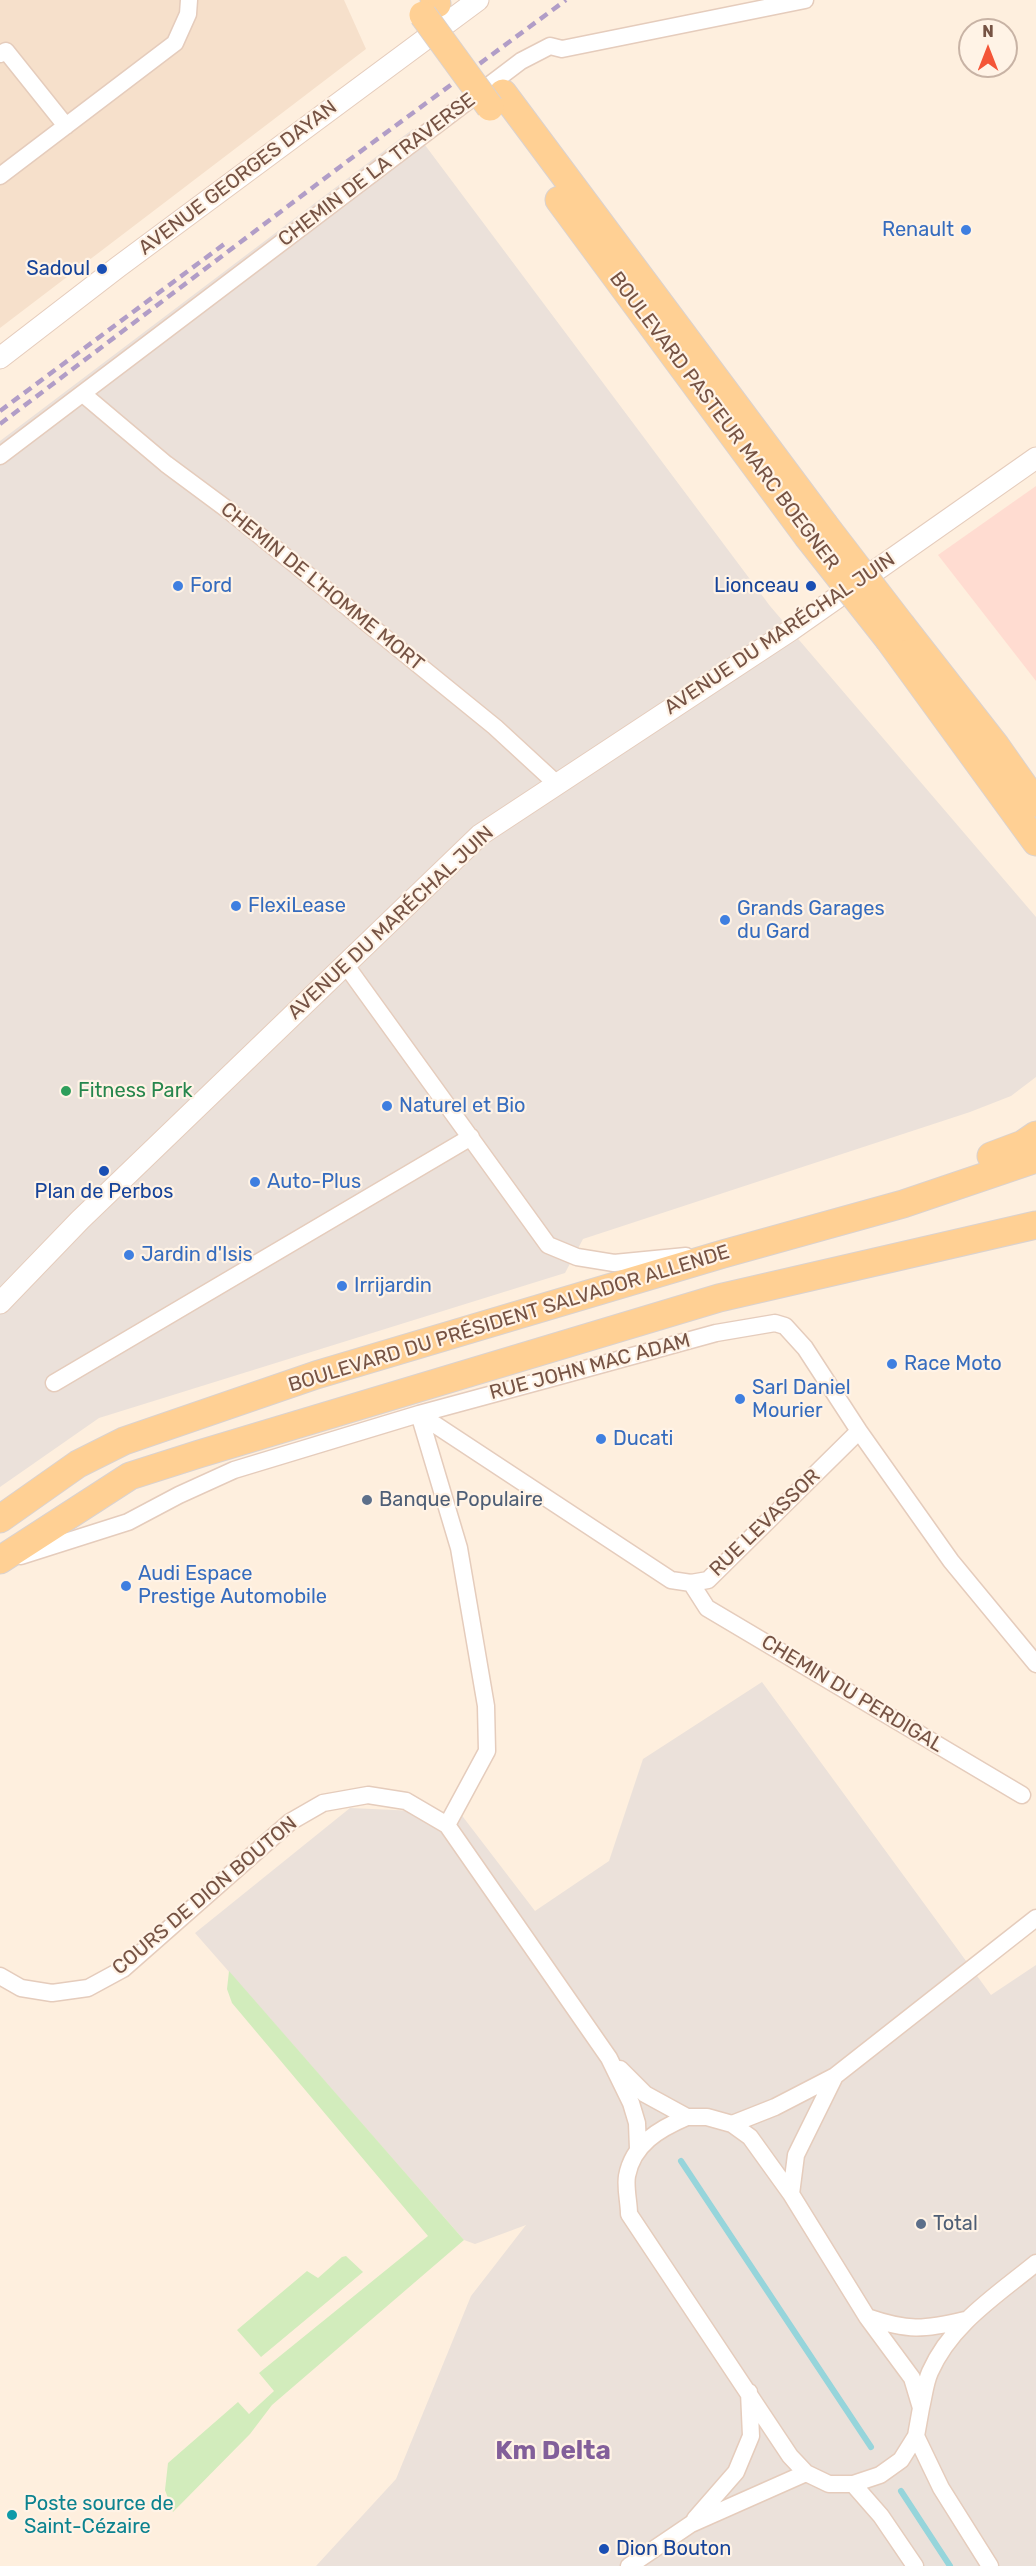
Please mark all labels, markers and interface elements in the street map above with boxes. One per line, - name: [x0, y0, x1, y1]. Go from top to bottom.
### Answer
- north arrow: [958, 18, 1018, 78]
- text: N: [982, 22, 994, 41]
- street label: CHEMIN DE LA TRAVERSE: [274, 88, 480, 252]
- street label: AVENUE GEORGES DAYAN: [134, 96, 342, 260]
- place label: Renault: [882, 218, 954, 242]
- marker: Renault: [959, 223, 973, 237]
- place label: Sadoul: [26, 257, 90, 281]
- marker: Sadoul: [95, 262, 109, 276]
- street label: BOULEVARD PASTEUR MARC BOEGNER: [604, 267, 844, 575]
- street label: CHEMIN DE L'HOMME MORT: [215, 498, 429, 676]
- street label: AVENUE DU MARÉCHAL JUIN: [660, 548, 900, 720]
- place label: Ford: [190, 574, 232, 598]
- place label: Lionceau: [714, 574, 799, 598]
- marker: Ford: [171, 579, 185, 593]
- marker: Lionceau: [804, 579, 818, 593]
- street label: AVENUE DU MARÉCHAL JUIN: [283, 821, 499, 1025]
- place label: FlexiLease: [248, 894, 346, 918]
- place label: Grands Garages du Gard: [737, 897, 885, 944]
- marker: FlexiLease: [229, 899, 243, 913]
- marker: Grands Garages du Gard: [718, 913, 732, 927]
- place label: Fitness Park: [78, 1079, 193, 1103]
- marker: Fitness Park: [59, 1084, 73, 1098]
- place label: Naturel et Bio: [399, 1094, 526, 1118]
- marker: Naturel et Bio: [380, 1099, 394, 1113]
- marker: Plan de Perbos: [97, 1164, 111, 1178]
- place label: Auto-Plus: [267, 1170, 361, 1194]
- marker: Auto-Plus: [248, 1175, 262, 1189]
- place label: Plan de Perbos: [35, 1180, 173, 1204]
- street label: BOULEVARD DU PRÉSIDENT SALVADOR ALLENDE: [286, 1240, 732, 1398]
- place label: Jardin d'Isis: [141, 1243, 253, 1267]
- marker: Jardin d'Isis: [122, 1248, 136, 1262]
- place label: Irrijardin: [354, 1274, 432, 1298]
- marker: Irrijardin: [335, 1279, 349, 1293]
- street label: RUE JOHN MAC ADAM: [487, 1329, 693, 1405]
- place label: Race Moto: [904, 1352, 1002, 1376]
- marker: Race Moto: [885, 1357, 899, 1371]
- place label: Sarl Daniel Mourier: [752, 1376, 851, 1423]
- marker: Sarl Daniel Mourier: [733, 1392, 747, 1406]
- place label: Ducati: [613, 1427, 673, 1451]
- marker: Ducati: [594, 1432, 608, 1446]
- street label: RUE LEVASSOR: [705, 1464, 825, 1582]
- place label: Banque Populaire: [379, 1488, 543, 1512]
- marker: Banque Populaire: [360, 1493, 374, 1507]
- place label: Audi Espace Prestige Automobile: [138, 1562, 327, 1609]
- marker: Audi Espace Prestige Automobile: [119, 1579, 133, 1593]
- street label: CHEMIN DU PERDIGAL: [757, 1630, 947, 1758]
- street label: COURS DE DION BOUTON: [108, 1812, 302, 1980]
- place label: Total: [933, 2212, 978, 2236]
- marker: Total: [914, 2217, 928, 2231]
- district label: Km Delta: [495, 2435, 611, 2467]
- place label: Poste source de Saint-Cézaire: [24, 2492, 174, 2539]
- marker: Poste source de Saint-Cézaire: [5, 2508, 19, 2522]
- place label: Dion Bouton: [616, 2537, 731, 2561]
- marker: Dion Bouton: [597, 2542, 611, 2556]

